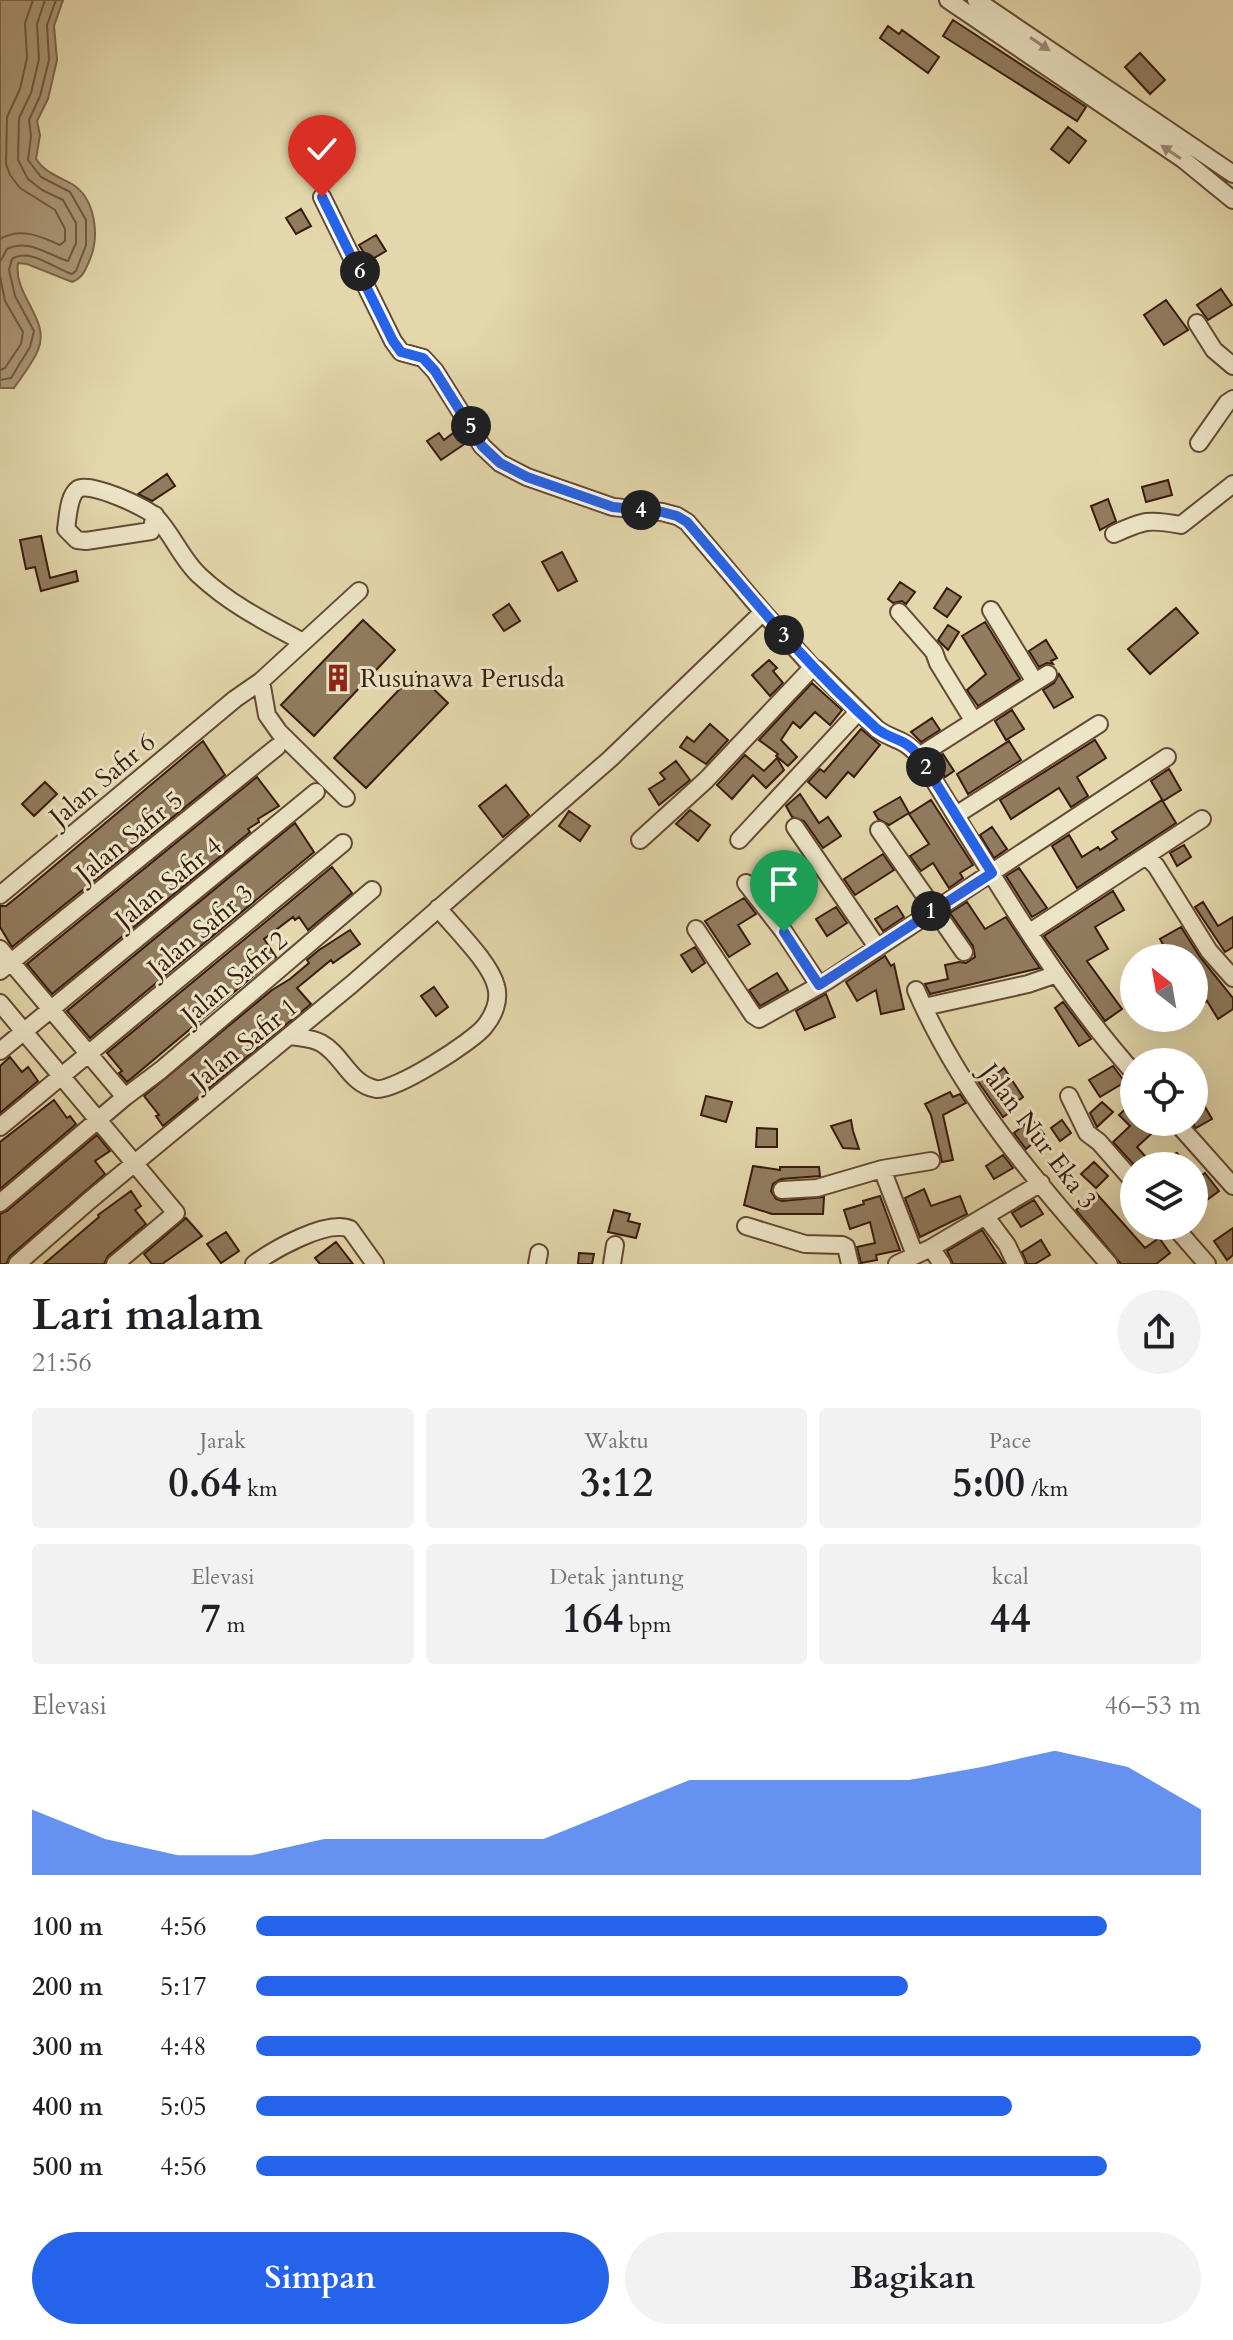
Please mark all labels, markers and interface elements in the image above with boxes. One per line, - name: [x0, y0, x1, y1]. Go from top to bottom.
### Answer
- one-way arrow: [1030, 36, 1051, 51]
- pin: [288, 115, 356, 197]
- icon: check: [300, 127, 344, 171]
- one-way arrow: [1161, 145, 1182, 160]
- pin: 6: [340, 251, 380, 291]
- text: 6: [354, 256, 366, 286]
- pin: 5: [451, 406, 491, 446]
- text: 5: [465, 411, 477, 441]
- pin: 4: [621, 490, 661, 530]
- text: 4: [635, 495, 647, 525]
- pin: 3: [764, 615, 804, 655]
- text: 3: [778, 620, 790, 650]
- place label: Rusunawa Perusda: [360, 661, 565, 696]
- building icon: Rusunawa Perusda: [323, 663, 353, 693]
- street label: Jalan Safir 6: [39, 725, 163, 837]
- pin: 2: [906, 747, 946, 787]
- text: 2: [920, 752, 932, 782]
- street label: Jalan Safir 5: [65, 782, 190, 893]
- street label: Jalan Safir 4: [104, 828, 229, 939]
- pin: [750, 850, 818, 932]
- icon: arrive: [762, 862, 806, 906]
- street label: Jalan Safir 3: [137, 876, 261, 988]
- pin: 1: [911, 891, 951, 931]
- text: 1: [925, 896, 937, 926]
- street label: Jalan Safir 2: [171, 923, 295, 1035]
- north arrow: [1120, 944, 1208, 1032]
- map controls: [1120, 944, 1208, 1240]
- street label: Jalan Safir 1: [180, 989, 305, 1100]
- button: locate: [1120, 1048, 1208, 1136]
- street label: Jalan Nur Eka 3: [970, 1053, 1105, 1216]
- button: layers: [1120, 1152, 1208, 1240]
- text: Lari malam: [32, 1285, 263, 1345]
- button: share: [1117, 1290, 1201, 1374]
- text: 21:56: [32, 1345, 92, 1380]
- text: Jarak: [200, 1426, 246, 1456]
- text: Waktu: [584, 1426, 649, 1456]
- text: Pace: [989, 1426, 1031, 1456]
- text: 0.64: [168, 1456, 241, 1511]
- text: 3:12: [580, 1456, 653, 1511]
- text: 5:00: [952, 1456, 1025, 1511]
- text: km: [241, 1474, 278, 1504]
- text: /km: [1025, 1474, 1068, 1504]
- text: Elevasi: [191, 1562, 255, 1592]
- text: Detak jantung: [549, 1562, 684, 1592]
- text: kcal: [992, 1562, 1029, 1592]
- text: 7: [200, 1592, 221, 1647]
- text: 164: [562, 1592, 623, 1647]
- text: 44: [990, 1592, 1031, 1647]
- text: m: [221, 1610, 245, 1640]
- text: bpm: [623, 1610, 671, 1640]
- text: Elevasi: [32, 1688, 107, 1723]
- text: 46–53 m: [1104, 1688, 1201, 1723]
- text: 100 m: [32, 1909, 103, 1944]
- text: 4:56: [160, 1909, 207, 1944]
- text: 200 m: [32, 1969, 103, 2004]
- text: 5:17: [160, 1969, 207, 2004]
- text: 300 m: [32, 2029, 103, 2064]
- text: 4:48: [160, 2029, 207, 2064]
- text: 400 m: [32, 2089, 103, 2124]
- text: 5:05: [160, 2089, 207, 2124]
- text: 500 m: [32, 2149, 103, 2184]
- text: 4:56: [160, 2149, 207, 2184]
- button: Simpan: [32, 2232, 609, 2324]
- button: Bagikan: [625, 2232, 1201, 2324]

